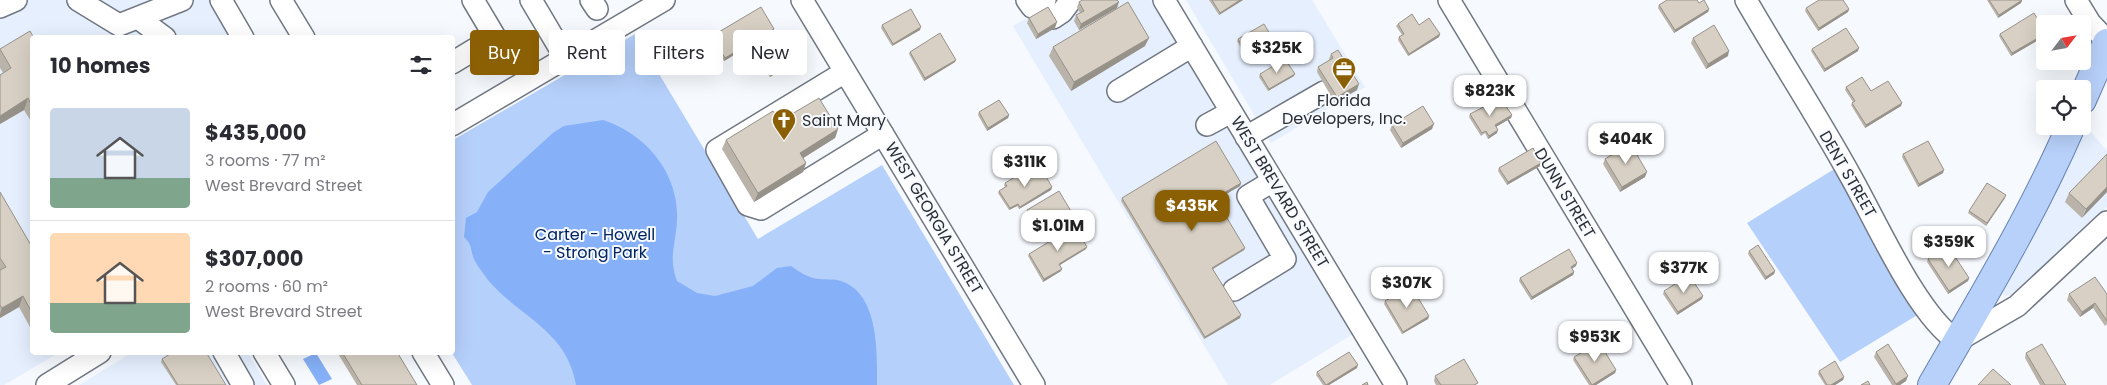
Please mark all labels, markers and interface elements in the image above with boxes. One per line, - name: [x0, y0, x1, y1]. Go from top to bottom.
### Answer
- north arrow: [2036, 15, 2091, 70]
- map controls: [2036, 15, 2091, 135]
- chip: Buy: [470, 30, 539, 75]
- chip: Rent: [549, 30, 625, 75]
- chip: Filters: [635, 30, 723, 75]
- chip: New: [733, 30, 807, 75]
- pin: $325K: [1242, 32, 1312, 74]
- text: $325K: [1252, 36, 1302, 59]
- text: 10 homes: [50, 51, 150, 80]
- icon: filters: [407, 51, 435, 79]
- office icon: Florida Developers, Inc.: [1331, 56, 1357, 90]
- pin: $823K: [1455, 74, 1525, 117]
- text: $823K: [1465, 79, 1515, 102]
- button: locate: [2036, 80, 2091, 135]
- place label: Florida Developers, Inc.: [1282, 89, 1406, 130]
- church icon: Saint Mary: [771, 107, 797, 141]
- place label: Saint Mary: [802, 109, 886, 132]
- street label: WEST BREVARD STREET: [1225, 112, 1335, 273]
- text: $435,000: [205, 118, 307, 147]
- pin: $404K: [1591, 122, 1661, 165]
- street label: DENT STREET: [1814, 126, 1882, 222]
- text: $404K: [1599, 127, 1653, 150]
- icon: home: [90, 128, 150, 188]
- street label: WEST GEORGIA STREET: [879, 138, 989, 299]
- street label: DUNN STREET: [1529, 143, 1601, 243]
- pin: $311K: [990, 146, 1060, 188]
- text: 3 rooms · 77 m²: [205, 149, 325, 172]
- text: $311K: [1003, 150, 1047, 173]
- text: West Brevard Street: [205, 174, 362, 197]
- pin: $435K: [1157, 190, 1227, 232]
- text: $435K: [1166, 194, 1218, 217]
- pin: $1.01M: [1017, 210, 1099, 252]
- text: $1.01M: [1032, 214, 1084, 237]
- park label: Carter - Howell - Strong Park: [535, 223, 655, 264]
- pin: $359K: [1914, 226, 1984, 268]
- text: $359K: [1923, 230, 1975, 253]
- text: $307,000: [205, 244, 304, 273]
- pin: $377K: [1649, 252, 1719, 294]
- icon: home: [90, 253, 150, 313]
- text: $377K: [1660, 256, 1708, 279]
- pin: $307K: [1372, 266, 1442, 309]
- text: $307K: [1382, 271, 1432, 294]
- text: 2 rooms · 60 m²: [205, 275, 328, 298]
- text: West Brevard Street: [205, 300, 362, 323]
- pin: $953K: [1560, 320, 1630, 363]
- text: $953K: [1569, 325, 1621, 348]

